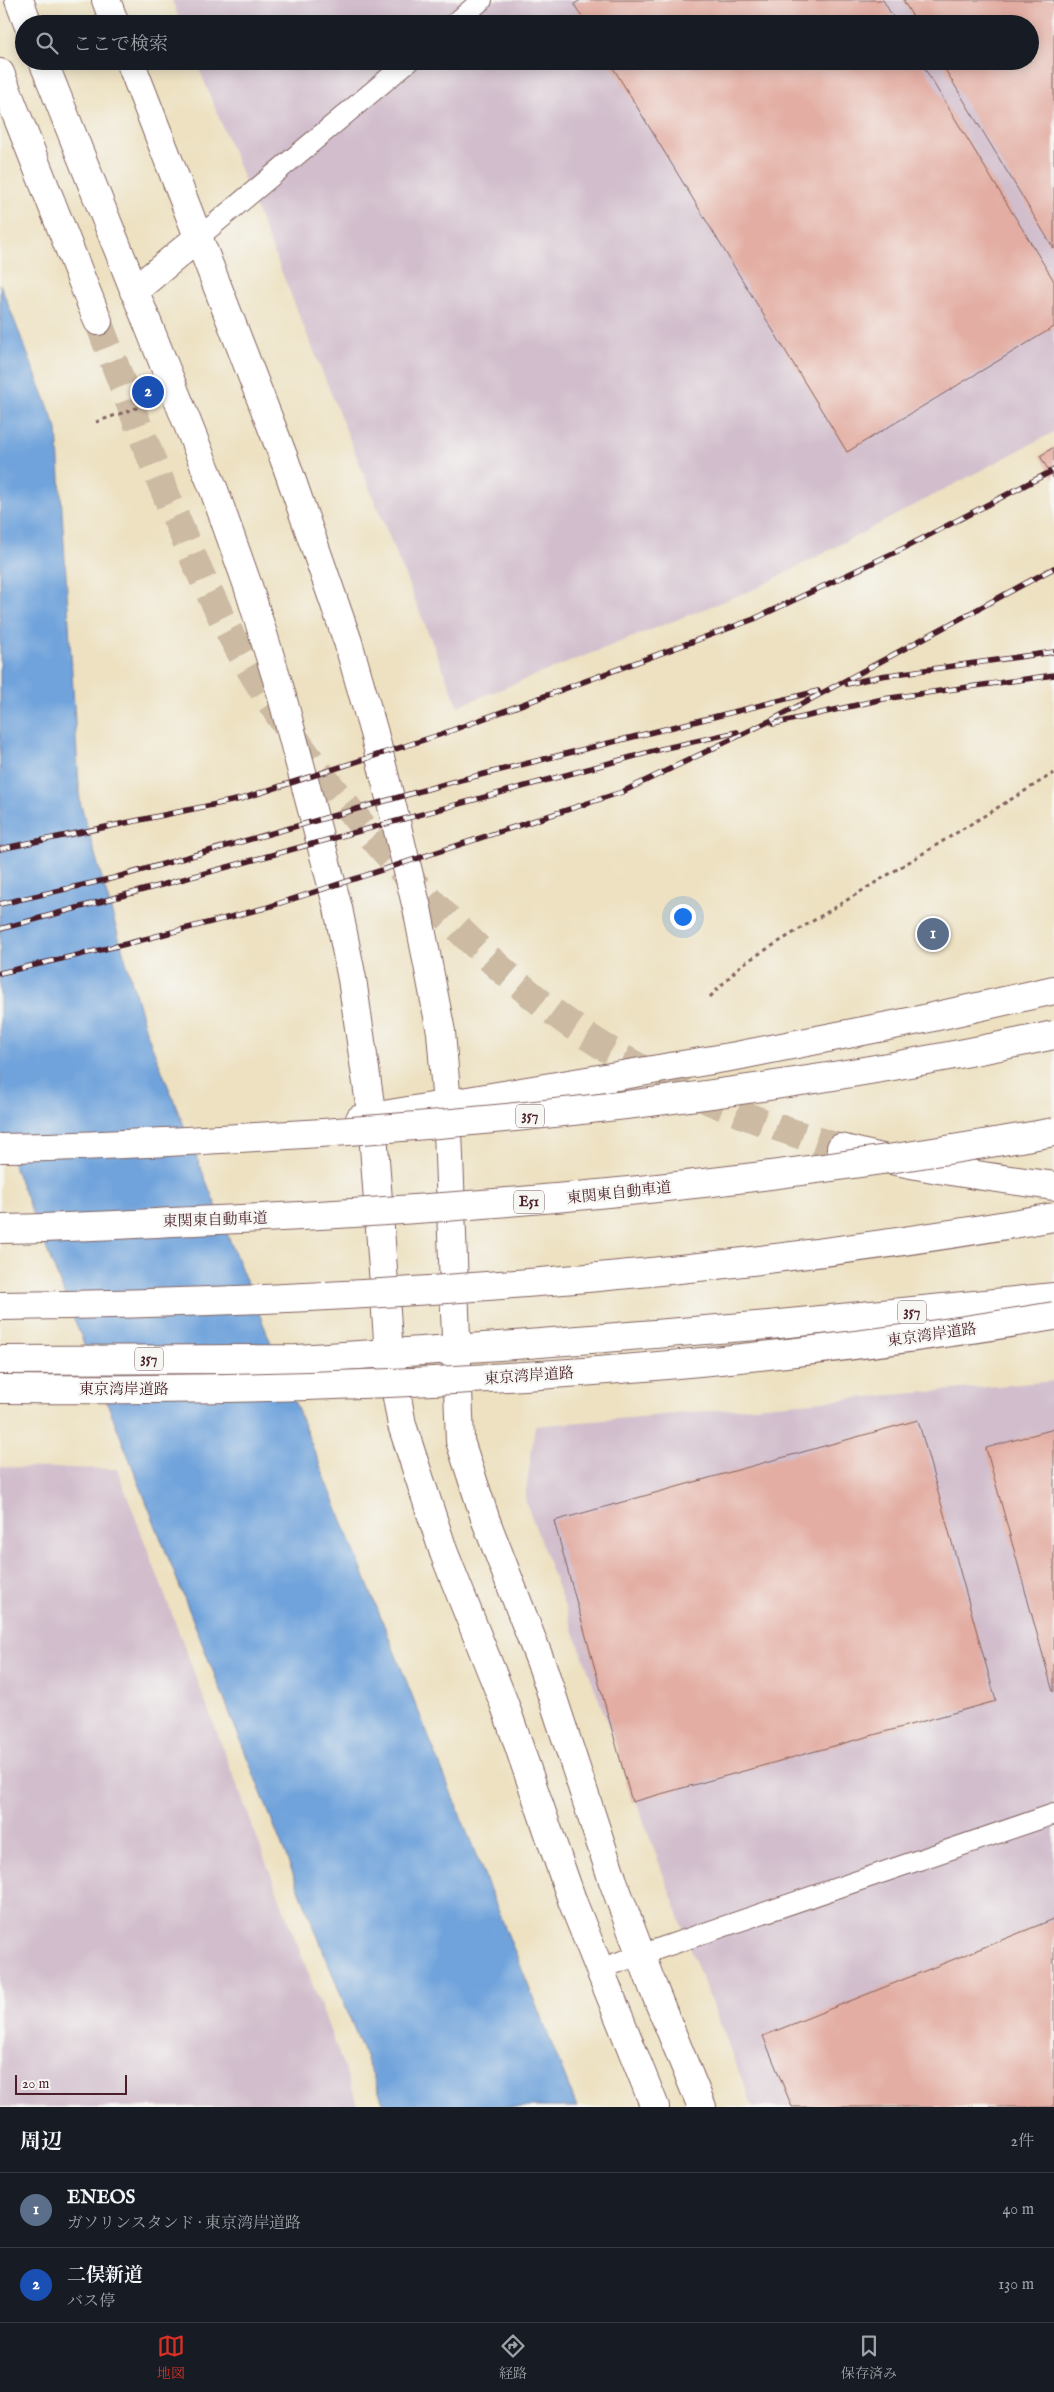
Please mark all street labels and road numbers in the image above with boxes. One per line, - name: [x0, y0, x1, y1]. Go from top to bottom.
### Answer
- road number: 357: [516, 1104, 544, 1128]
- street label: 東関東自動車道: [566, 1178, 672, 1208]
- road number: E51: [514, 1190, 544, 1214]
- street label: 東関東自動車道: [162, 1209, 268, 1231]
- road number: 357: [898, 1300, 926, 1324]
- street label: 東京湾岸道路: [886, 1319, 978, 1351]
- road number: 357: [135, 1348, 163, 1370]
- street label: 東京湾岸道路: [483, 1363, 575, 1389]
- street label: 東京湾岸道路: [79, 1380, 169, 1399]

